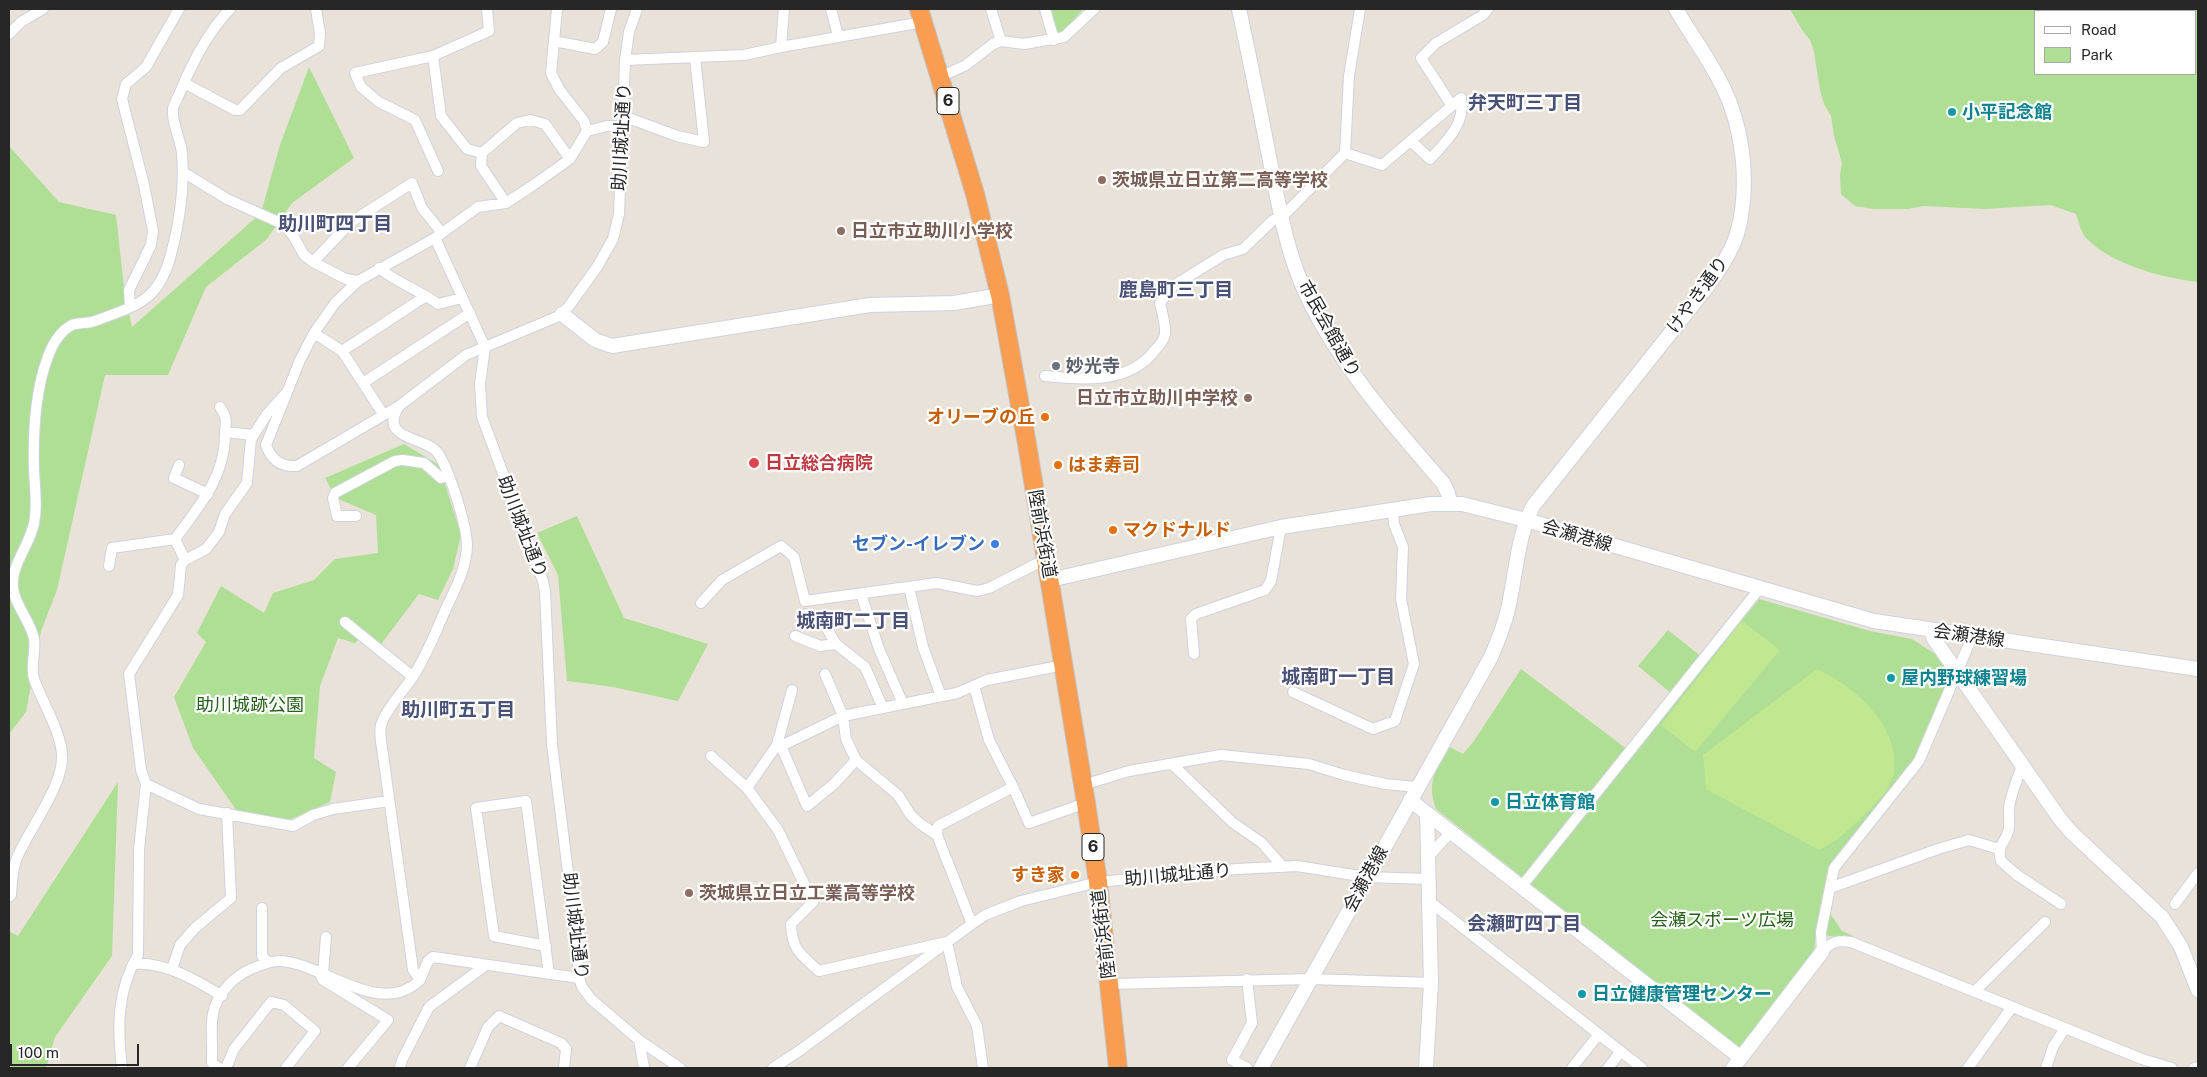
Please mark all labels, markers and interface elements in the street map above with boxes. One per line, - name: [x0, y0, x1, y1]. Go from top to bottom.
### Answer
- legend: [2034, 10, 2197, 75]
- text: Road: [2081, 21, 2117, 38]
- text: Park: [2081, 46, 2113, 63]
- street label: 助川城址通り: [608, 83, 636, 191]
- road number: 6: [937, 88, 959, 114]
- district label: 弁天町三丁目: [1468, 92, 1582, 114]
- place label: 小平記念館: [1962, 101, 2052, 123]
- marker: 小平記念館: [1946, 106, 1958, 118]
- place label: 茨城県立日立第二高等学校: [1112, 169, 1328, 191]
- marker: 茨城県立日立第二高等学校: [1096, 174, 1108, 186]
- district label: 助川町四丁目: [278, 213, 392, 235]
- place label: 日立市立助川小学校: [851, 220, 1013, 242]
- marker: 日立市立助川小学校: [835, 225, 847, 237]
- street label: けやき通り: [1663, 252, 1733, 338]
- street label: 市民会館通り: [1293, 277, 1365, 381]
- district label: 鹿島町三丁目: [1119, 279, 1233, 301]
- place label: 妙光寺: [1066, 355, 1120, 377]
- marker: 妙光寺: [1050, 360, 1062, 372]
- place label: 日立市立助川中学校: [1076, 387, 1238, 409]
- marker: 日立市立助川中学校: [1242, 392, 1254, 404]
- place label: オリーブの丘: [927, 406, 1035, 428]
- marker: オリーブの丘: [1039, 411, 1051, 423]
- place label: 日立総合病院: [765, 452, 873, 474]
- place label: はま寿司: [1068, 454, 1140, 476]
- marker: 日立総合病院: [747, 456, 761, 470]
- marker: はま寿司: [1052, 459, 1064, 471]
- street label: 助川城址通り: [493, 473, 551, 581]
- street label: 陸前浜街道: [1024, 488, 1060, 580]
- street label: 会瀬港線: [1539, 516, 1615, 556]
- place label: マクドナルド: [1123, 519, 1231, 541]
- marker: マクドナルド: [1107, 524, 1119, 536]
- place label: セブン-イレブン: [852, 533, 985, 555]
- marker: セブン-イレブン: [989, 538, 1001, 550]
- district label: 城南町二丁目: [796, 610, 910, 632]
- street label: 会瀬港線: [1932, 620, 2006, 652]
- district label: 城南町一丁目: [1281, 666, 1395, 688]
- place label: 屋内野球練習場: [1901, 667, 2027, 689]
- marker: 屋内野球練習場: [1885, 672, 1897, 684]
- park label: 助川城跡公園: [196, 694, 304, 716]
- district label: 助川町五丁目: [401, 699, 515, 721]
- place label: 日立体育館: [1505, 791, 1595, 813]
- marker: 日立体育館: [1489, 796, 1501, 808]
- road number: 6: [1082, 834, 1104, 860]
- street label: 会瀬港線: [1339, 842, 1393, 916]
- street label: 助川城址通り: [1123, 860, 1233, 890]
- place label: すき家: [1011, 864, 1065, 886]
- marker: すき家: [1069, 869, 1081, 881]
- street label: 助川城址通り: [558, 871, 592, 981]
- place label: 茨城県立日立工業高等学校: [699, 882, 915, 904]
- marker: 茨城県立日立工業高等学校: [683, 887, 695, 899]
- street label: 陸前浜街道: [1088, 888, 1120, 980]
- park label: 会瀬スポーツ広場: [1650, 909, 1794, 931]
- district label: 会瀬町四丁目: [1467, 913, 1581, 935]
- place label: 日立健康管理センター: [1592, 983, 1772, 1005]
- marker: 日立健康管理センター: [1576, 988, 1588, 1000]
- scale bar: [12, 1034, 141, 1066]
- text: 100 m: [18, 1044, 59, 1061]

